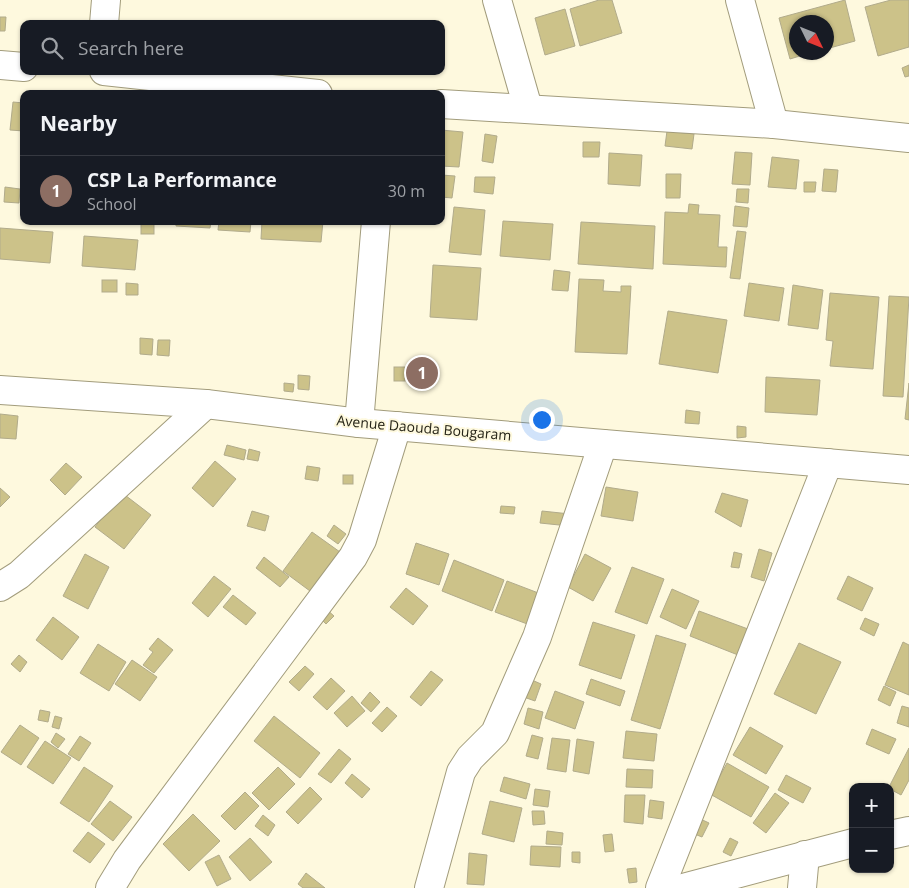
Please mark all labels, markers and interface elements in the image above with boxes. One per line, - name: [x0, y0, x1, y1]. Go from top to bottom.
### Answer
- north arrow: [789, 15, 834, 60]
- search box: [20, 20, 445, 75]
- icon: search: [38, 34, 66, 62]
- text: Search here: [78, 35, 184, 61]
- text: Nearby: [40, 109, 117, 137]
- text: CSP La Performance: [87, 167, 277, 193]
- text: 1: [51, 180, 61, 202]
- text: 30 m: [388, 180, 425, 202]
- text: School: [87, 193, 137, 215]
- pin: 1: [406, 354, 438, 392]
- your location: [529, 407, 555, 433]
- street label: Avenue Daouda Bougaram: [336, 410, 512, 445]
- map controls: [849, 783, 894, 873]
- button: +: [849, 783, 894, 828]
- button: −: [849, 828, 894, 873]

